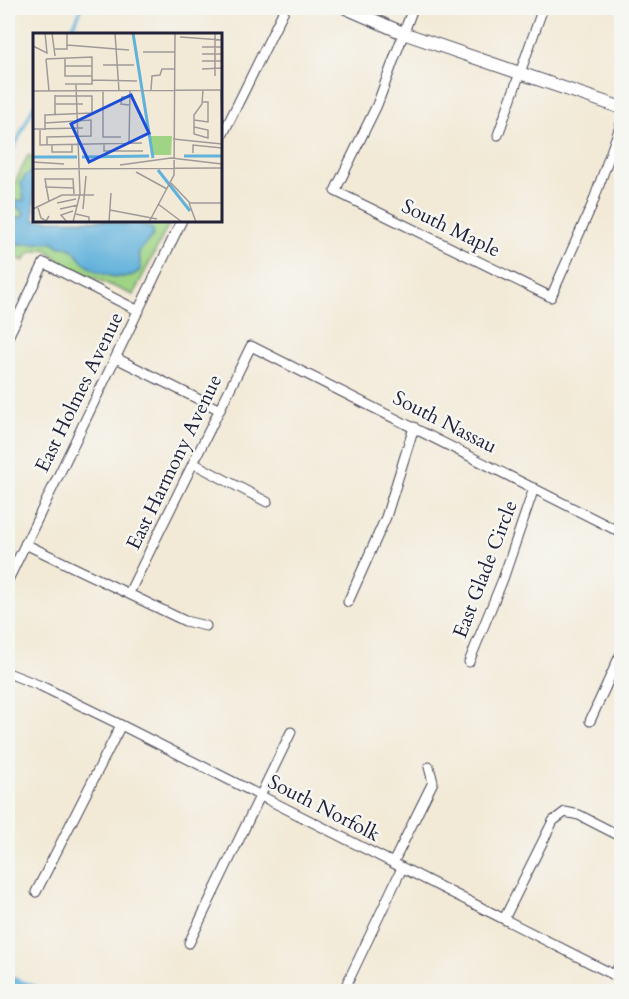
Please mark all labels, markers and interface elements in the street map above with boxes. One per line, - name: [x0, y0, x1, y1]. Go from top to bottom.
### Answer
- inset map: [33, 33, 222, 222]
- street label: South Maple: [397, 192, 505, 264]
- street label: East Holmes Avenue: [29, 307, 129, 477]
- street label: East Harmony Avenue: [120, 370, 228, 554]
- street label: South Nassau: [388, 384, 502, 460]
- street label: East Glade Circle: [446, 496, 524, 642]
- street label: South Norfolk: [263, 768, 385, 848]

